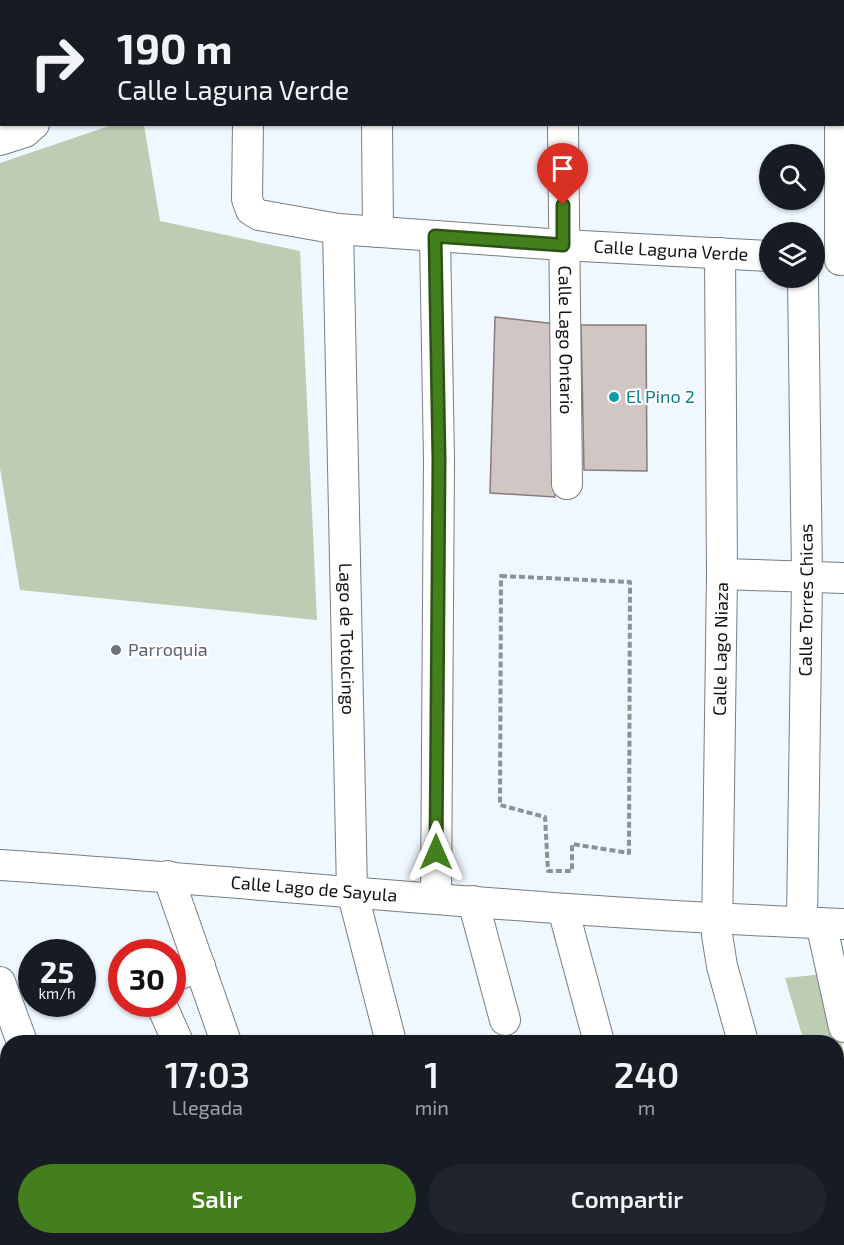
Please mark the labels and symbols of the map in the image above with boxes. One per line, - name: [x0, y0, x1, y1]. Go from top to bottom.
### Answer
- pin: [537, 143, 588, 205]
- street label: Calle Laguna Verde: [593, 235, 749, 265]
- street label: Calle Lago Ontario: [555, 265, 578, 415]
- place label: El Pino 2: [626, 385, 695, 407]
- marker: El Pino 2: [607, 390, 621, 404]
- street label: Calle Torres Chicas: [794, 523, 817, 677]
- street label: Lago de Totolcingo: [335, 563, 360, 715]
- street label: Calle Lago Niaza: [708, 582, 732, 716]
- place label: Parroquia: [128, 638, 208, 660]
- marker: Parroquia: [109, 643, 123, 657]
- position arrow: [404, 820, 468, 884]
- street label: Calle Lago de Sayula: [230, 870, 398, 906]
- speed limit sign: 30: [108, 939, 186, 1017]

